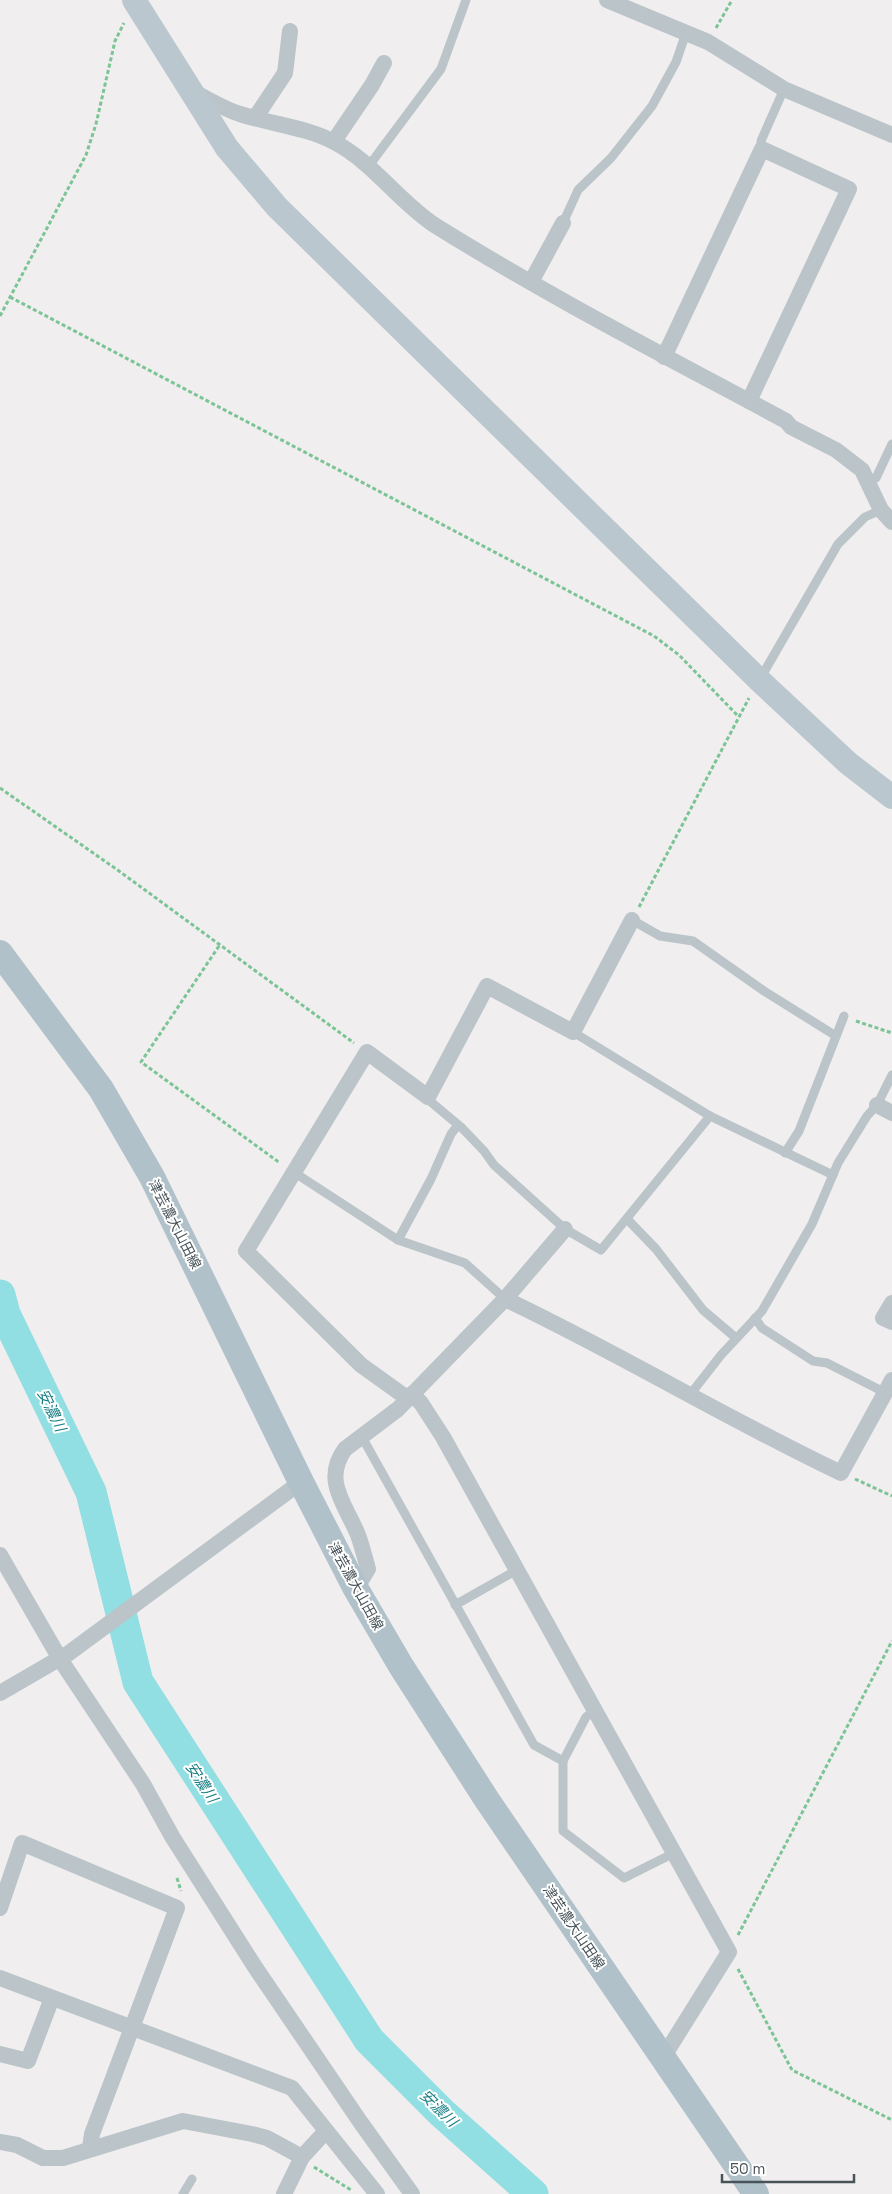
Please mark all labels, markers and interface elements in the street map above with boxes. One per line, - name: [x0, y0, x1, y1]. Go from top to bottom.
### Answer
- street label: 津芸濃大山田線: [145, 1176, 205, 1272]
- water label: 安濃川: [34, 1386, 71, 1436]
- street label: 津芸濃大山田線: [324, 1539, 388, 1633]
- water label: 安濃川: [182, 1758, 223, 1808]
- street label: 津芸濃大山田線: [539, 1881, 609, 1973]
- water label: 安濃川: [416, 2086, 463, 2132]
- scale bar: [722, 2152, 854, 2184]
- text: 50 m: [730, 2159, 765, 2178]

